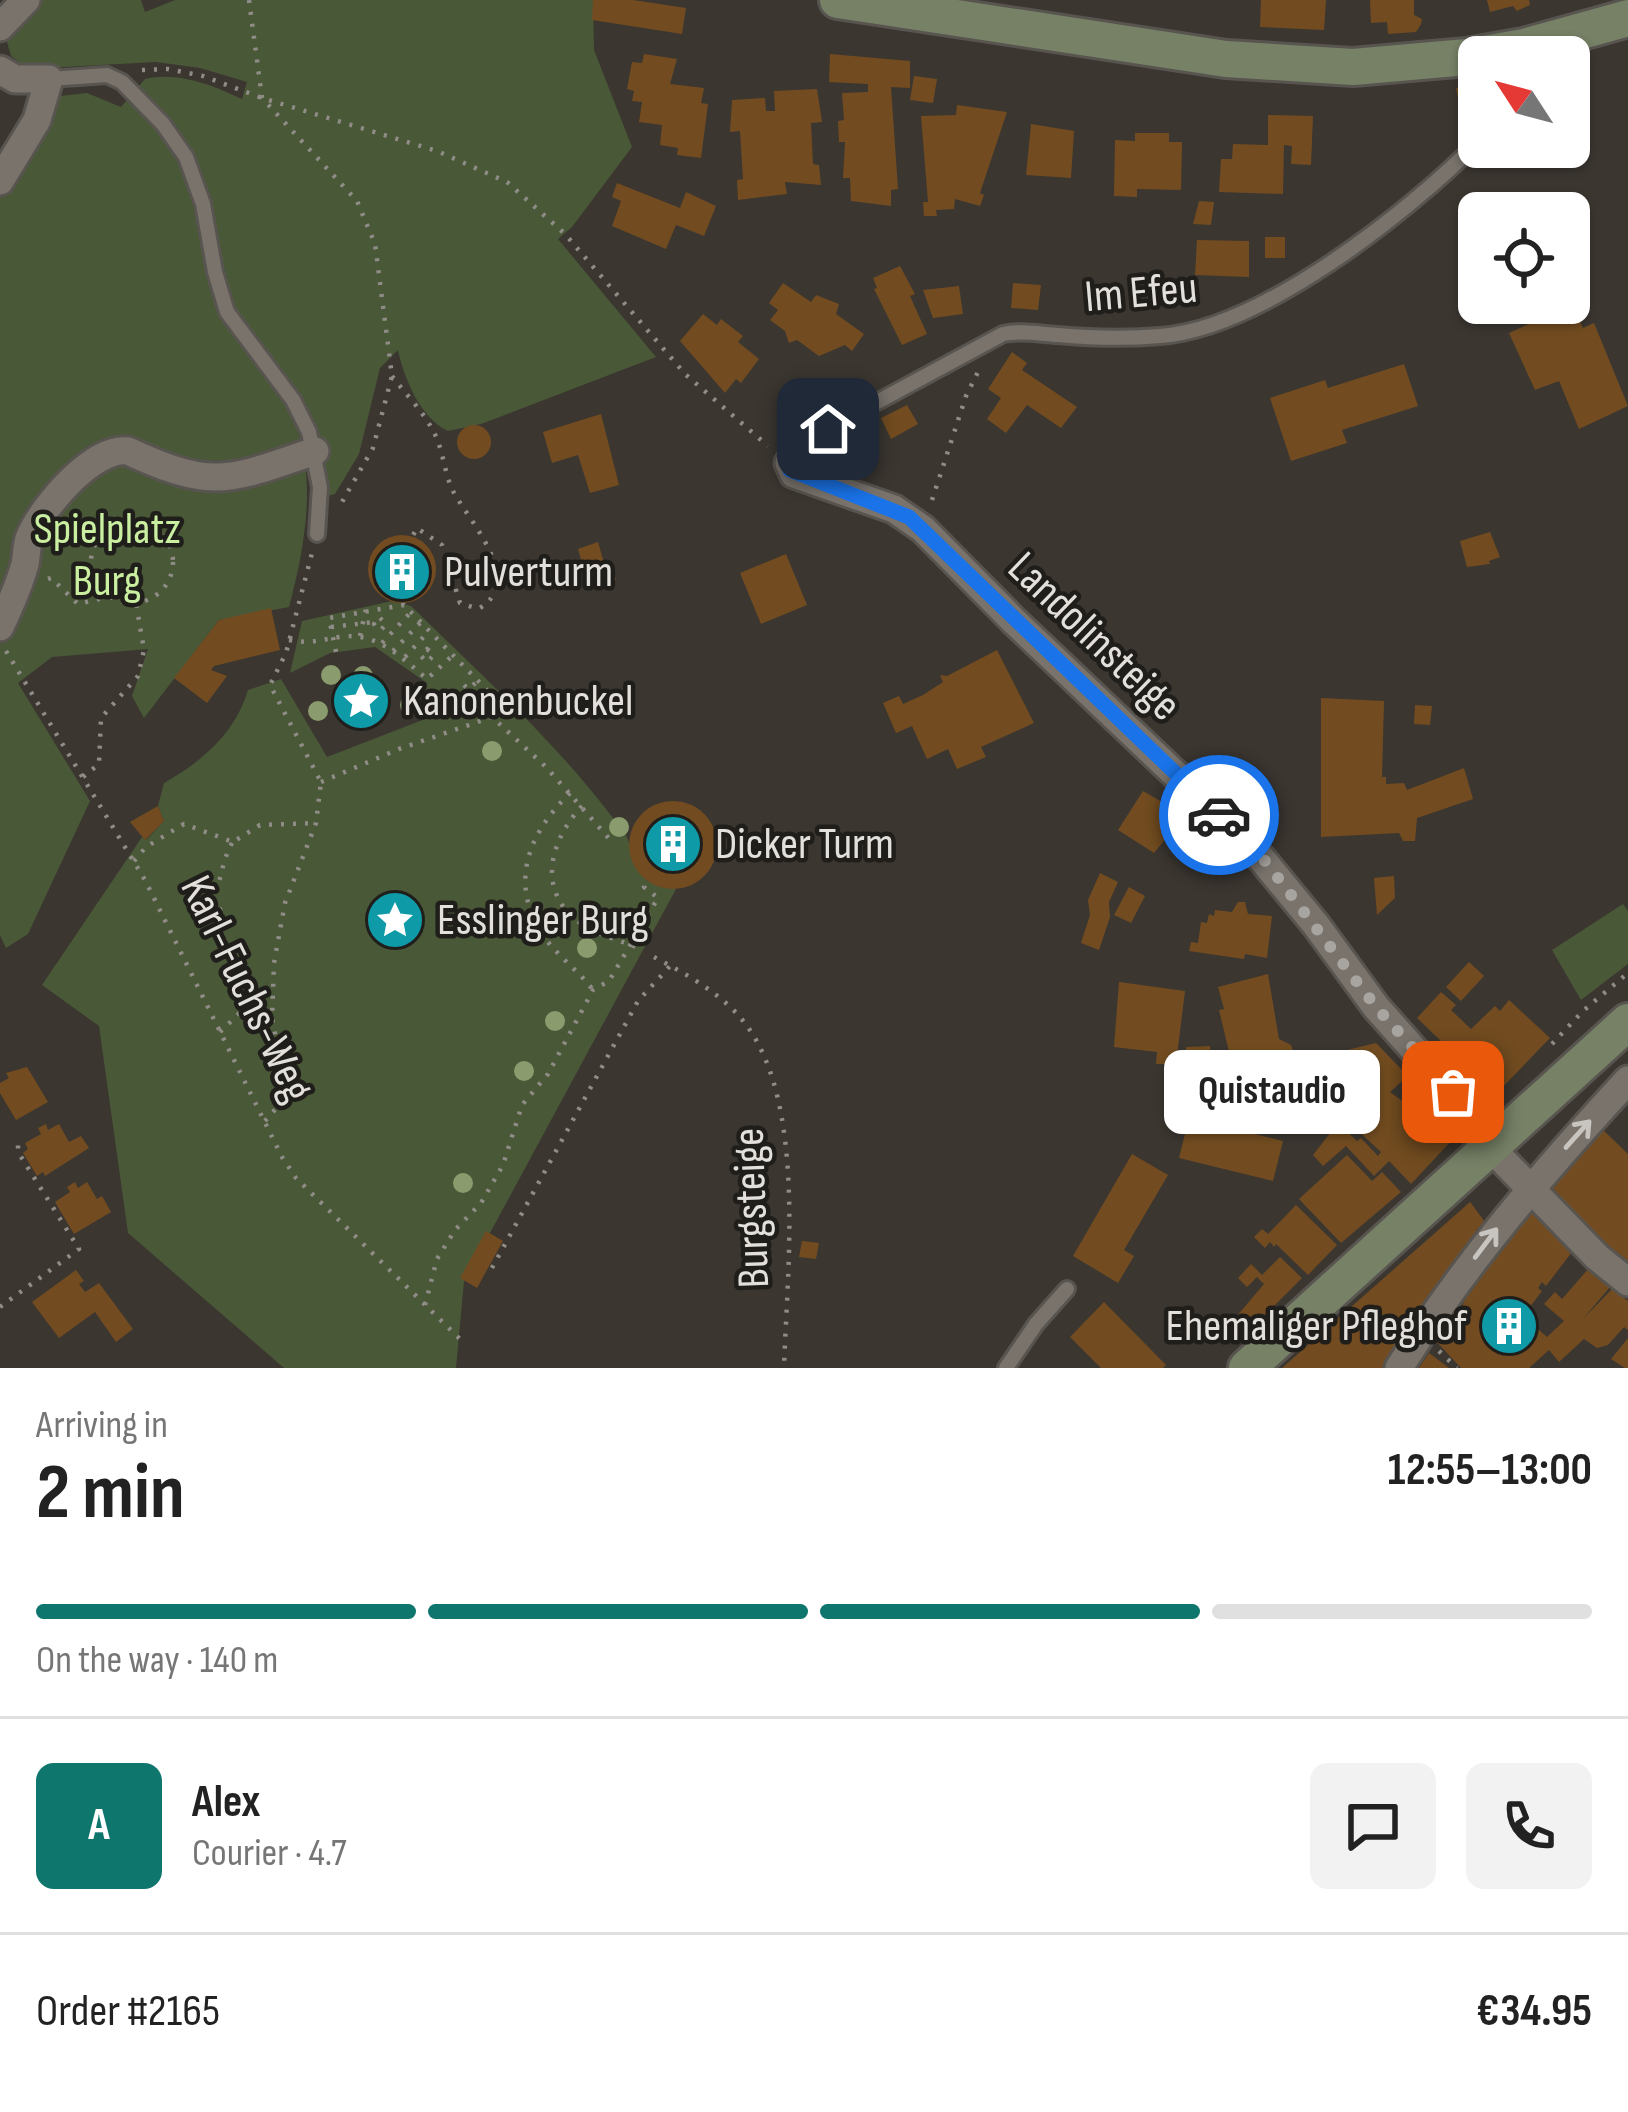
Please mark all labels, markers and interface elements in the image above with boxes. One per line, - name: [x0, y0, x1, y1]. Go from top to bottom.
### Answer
- north arrow: [1458, 36, 1590, 168]
- map controls: [1458, 36, 1590, 324]
- button: locate: [1458, 192, 1590, 324]
- street label: Im Efeu: [1083, 261, 1199, 325]
- pin: [777, 378, 879, 480]
- icon: home: [795, 396, 861, 462]
- park label: Spielplatz Burg: [33, 502, 181, 609]
- building icon: Pulverturm: [371, 541, 433, 603]
- street label: Landolinsteige: [996, 541, 1192, 733]
- place label: Pulverturm: [444, 545, 613, 600]
- place icon: Kanonenbuckel: [330, 670, 392, 732]
- place label: Kanonenbuckel: [403, 674, 633, 729]
- courier: [1159, 755, 1279, 875]
- icon: car: [1186, 782, 1252, 848]
- building icon: Dicker Turm: [642, 813, 704, 875]
- place label: Dicker Turm: [715, 817, 894, 872]
- street label: Karl-Fuchs-Weg: [168, 867, 324, 1111]
- place icon: Esslinger Burg: [364, 889, 426, 951]
- place label: Esslinger Burg: [437, 893, 649, 948]
- pin: [1402, 1041, 1504, 1143]
- callout: Quistaudio: [1165, 1050, 1381, 1134]
- icon: bag: [1420, 1059, 1486, 1125]
- text: Quistaudio: [1198, 1068, 1346, 1115]
- one-way arrow: [1564, 1120, 1591, 1150]
- street label: Burgsteige: [722, 1127, 782, 1289]
- one-way arrow: [1473, 1227, 1498, 1260]
- building icon: Ehemaliger Pfleghof: [1478, 1295, 1540, 1357]
- place label: Ehemaliger Pfleghof: [1165, 1299, 1468, 1354]
- text: Arriving in: [36, 1402, 168, 1449]
- text: 12:55–13:00: [1388, 1443, 1592, 1498]
- text: 2 min: [36, 1447, 185, 1540]
- text: On the way · 140 m: [36, 1637, 278, 1684]
- button: chat: [1310, 1763, 1436, 1889]
- button: phone: [1466, 1763, 1592, 1889]
- text: Alex: [192, 1775, 260, 1830]
- text: A: [88, 1798, 110, 1853]
- text: Courier · 4.7: [192, 1830, 347, 1877]
- text: Order #2165: [36, 1984, 220, 2039]
- text: €34.95: [1476, 1984, 1592, 2039]

